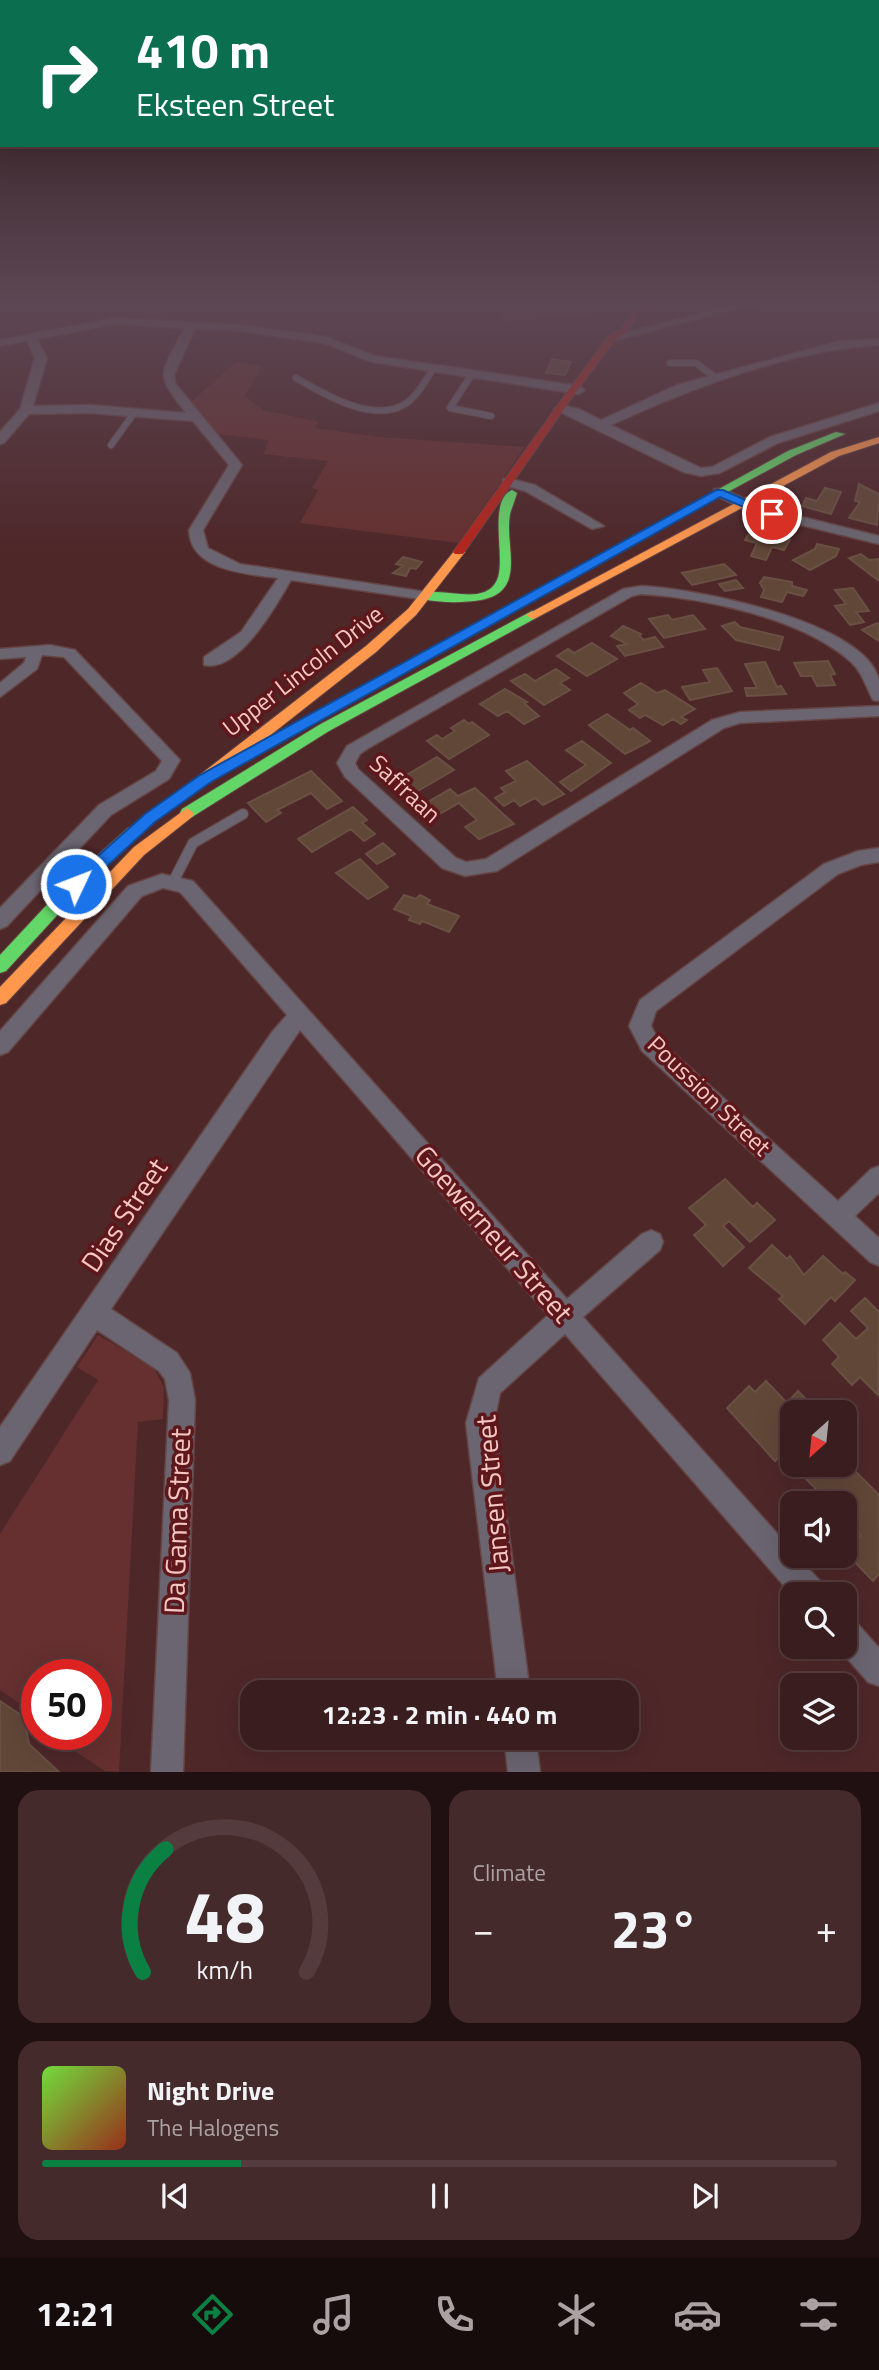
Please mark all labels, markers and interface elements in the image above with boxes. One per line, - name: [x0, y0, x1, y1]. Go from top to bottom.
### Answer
- text: 410 m: [136, 12, 270, 87]
- icon: right: [21, 28, 112, 119]
- text: Eksteen Street: [136, 80, 334, 128]
- pin: [742, 484, 802, 544]
- icon: arrive: [753, 495, 791, 533]
- street label: Upper Lincoln Drive: [214, 596, 390, 745]
- street label: Saffraan: [362, 746, 449, 831]
- position arrow: [39, 847, 113, 921]
- street label: Poussion Street: [640, 1027, 780, 1164]
- street label: Goewerneur Street: [405, 1135, 584, 1332]
- street label: Dias Street: [70, 1149, 178, 1280]
- north arrow: [780, 1400, 858, 1477]
- map controls: [780, 1400, 857, 1750]
- street label: Jansen Street: [463, 1413, 520, 1574]
- street label: Da Gama Street: [152, 1427, 201, 1614]
- button: sound: [780, 1491, 857, 1568]
- button: search: [780, 1582, 857, 1659]
- speed limit sign: 50: [21, 1659, 112, 1750]
- button: layers: [780, 1673, 857, 1750]
- text: 12:23 · 2 min · 440 m: [322, 1695, 557, 1734]
- text: Climate: [473, 1855, 546, 1890]
- text: 48: [183, 1861, 265, 1971]
- text: 23°: [611, 1889, 698, 1968]
- text: −: [473, 1900, 494, 1958]
- text: +: [816, 1900, 837, 1958]
- text: km/h: [196, 1951, 253, 1989]
- text: Night Drive: [147, 2071, 274, 2110]
- text: The Halogens: [147, 2110, 279, 2145]
- icon: previous: [156, 2177, 194, 2215]
- icon: pause: [421, 2177, 459, 2215]
- icon: next: [686, 2177, 724, 2215]
- text: 12:21: [36, 2290, 116, 2338]
- icon: directions: [188, 2290, 237, 2339]
- icon: music: [309, 2290, 358, 2339]
- icon: phone: [430, 2290, 479, 2339]
- icon: climate: [552, 2290, 601, 2339]
- icon: car: [673, 2290, 722, 2339]
- icon: filters: [794, 2290, 843, 2339]

